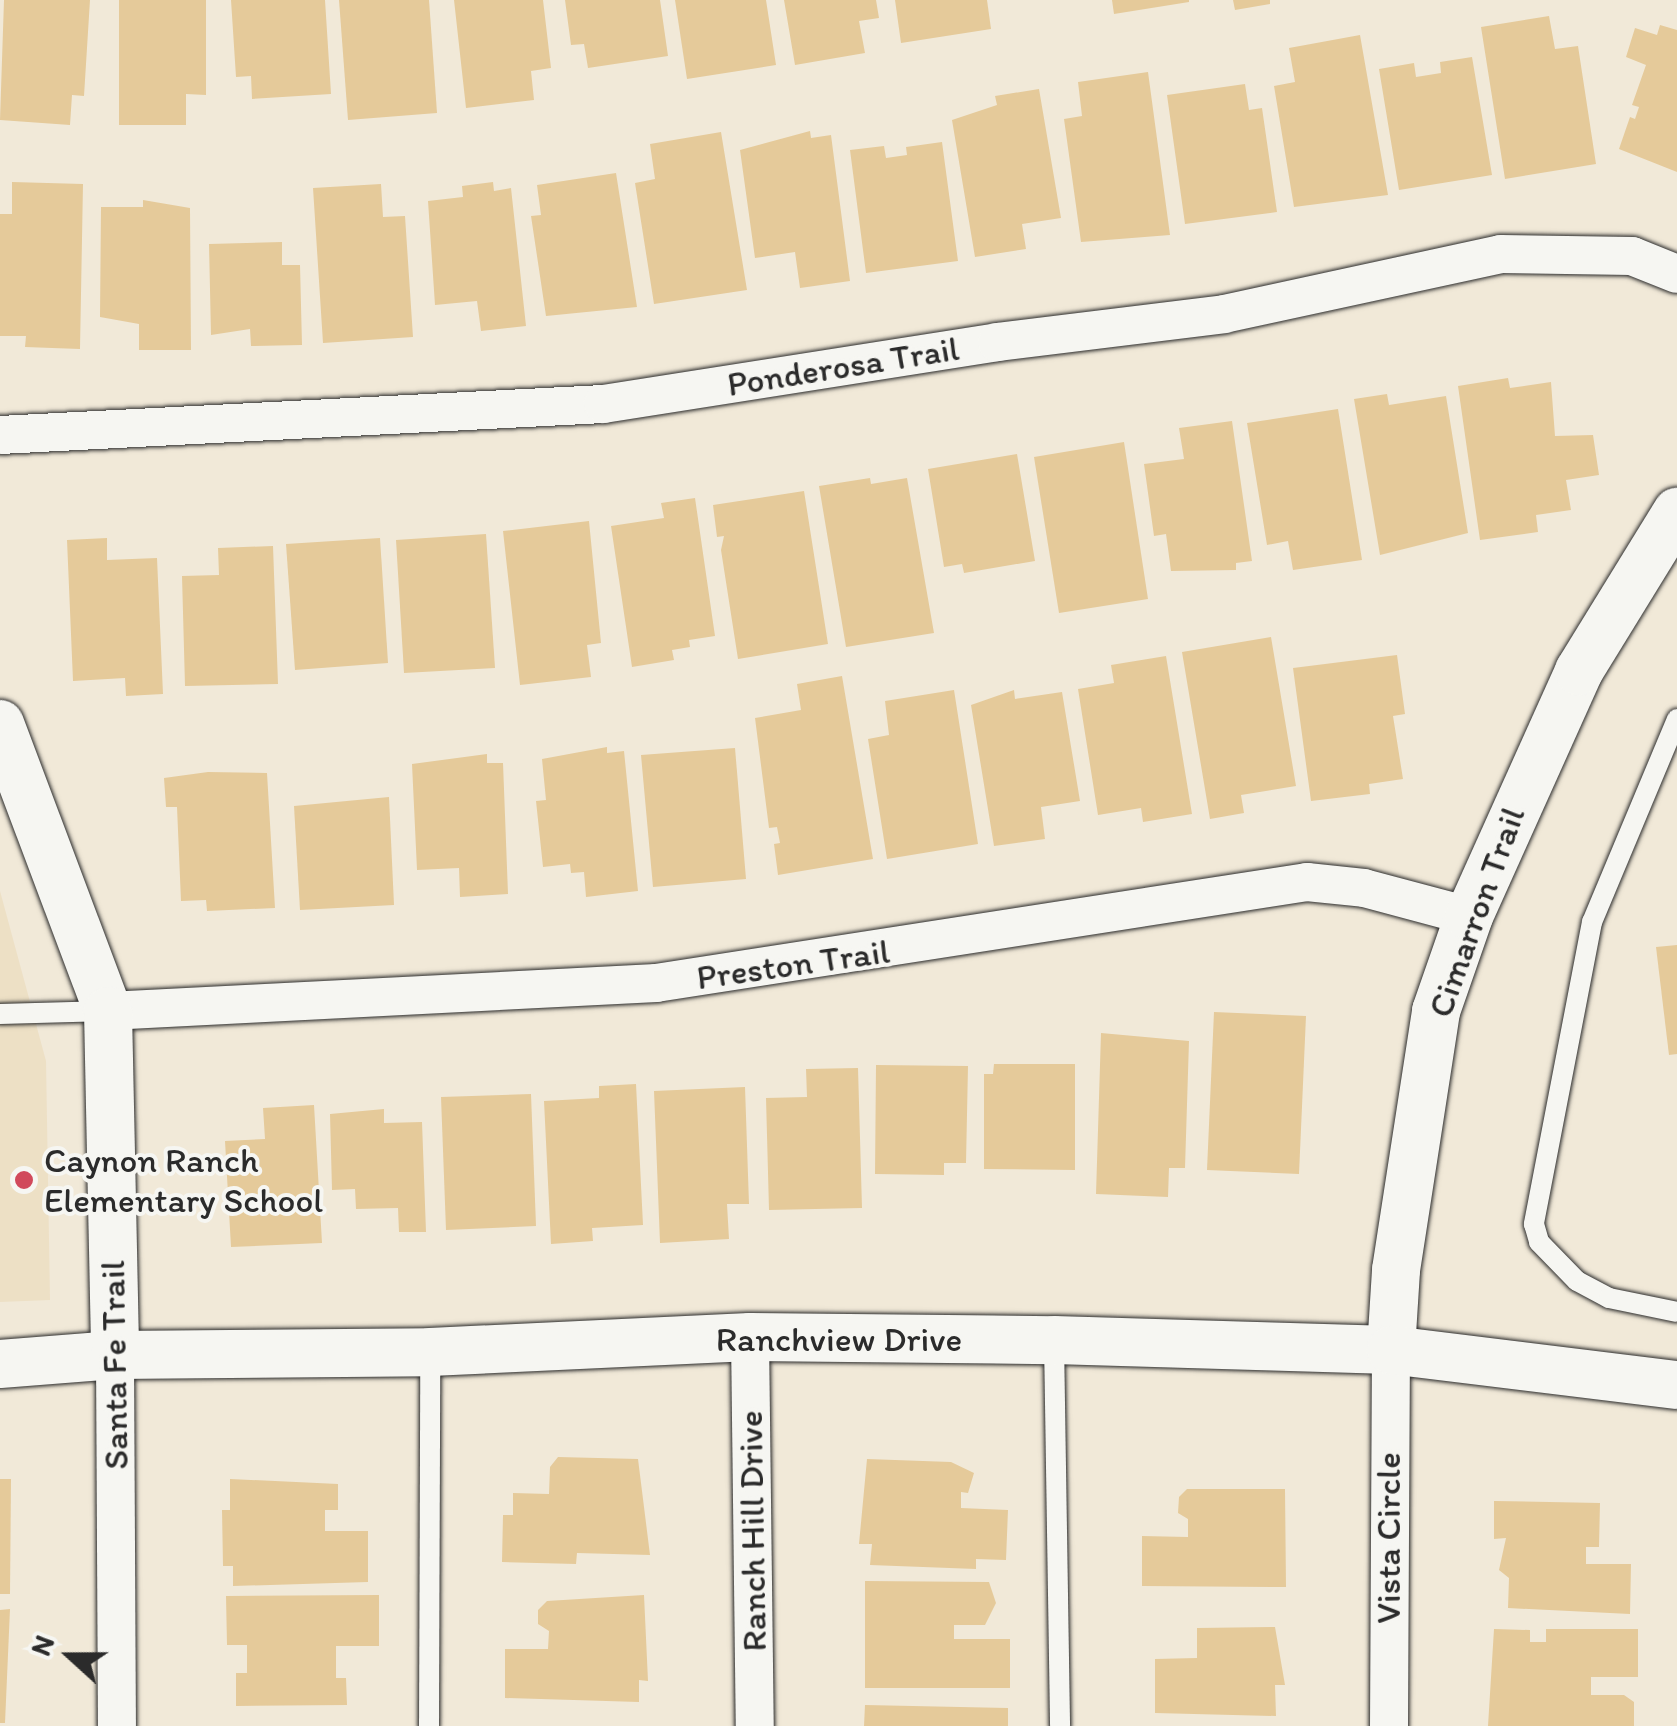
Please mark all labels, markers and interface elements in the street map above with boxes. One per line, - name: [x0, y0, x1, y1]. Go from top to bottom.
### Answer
- street label: Ponderosa Trail: [724, 327, 962, 405]
- street label: Cimarron Trail: [1419, 802, 1533, 1022]
- street label: Preston Trail: [695, 930, 891, 998]
- place label: Caynon Ranch Elementary School: [44, 1139, 323, 1221]
- marker: Caynon Ranch Elementary School: [13, 1169, 35, 1191]
- street label: Santa Fe Trail: [91, 1262, 137, 1468]
- street label: Ranchview Drive: [716, 1318, 962, 1360]
- street label: Ranch Hill Drive: [729, 1410, 775, 1652]
- street label: Vista Circle: [1367, 1452, 1409, 1624]
- north arrow: [20, 1606, 120, 1706]
- text: N: [23, 1630, 61, 1660]

